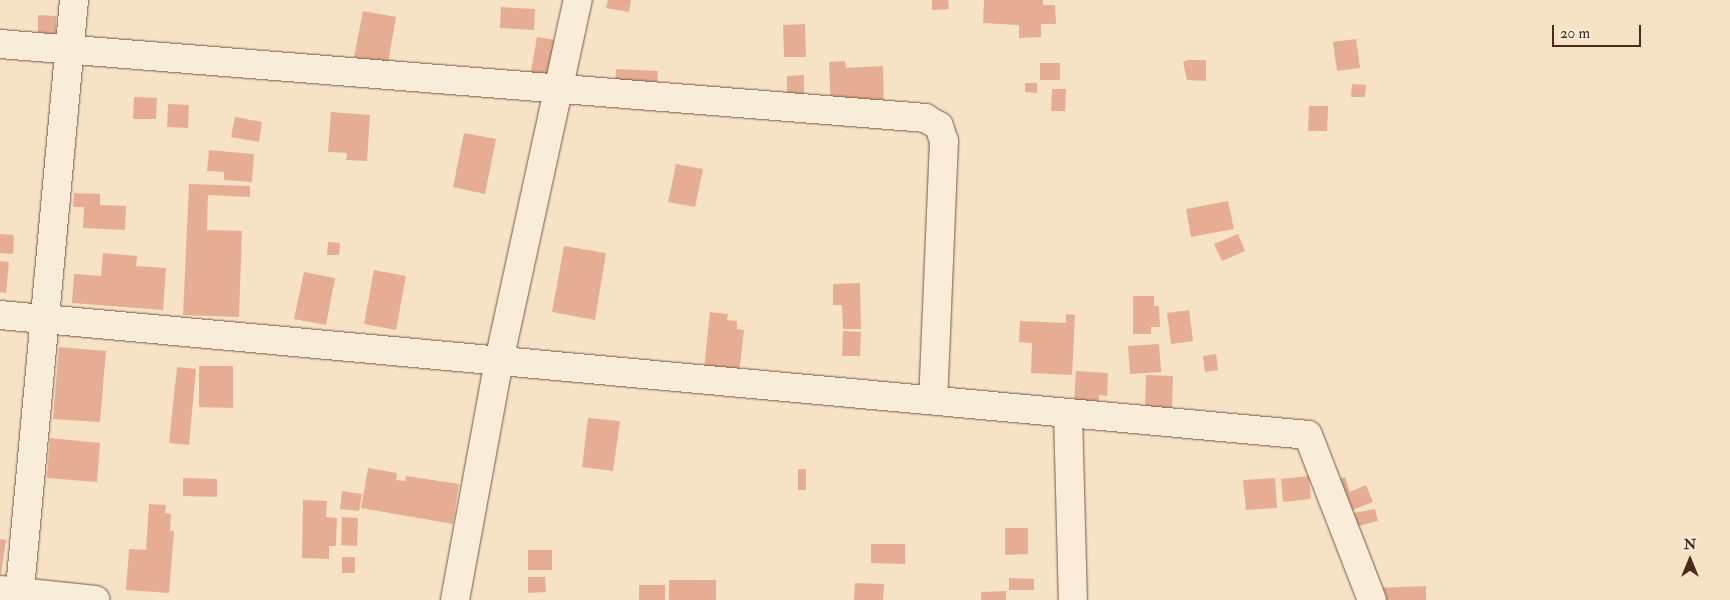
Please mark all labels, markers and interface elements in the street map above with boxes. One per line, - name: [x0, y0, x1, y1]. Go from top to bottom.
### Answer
- scale bar: [1555, 15, 1644, 47]
- text: 20 m: [1560, 24, 1590, 43]
- north arrow: [1665, 535, 1715, 585]
- text: N: [1684, 536, 1696, 553]

